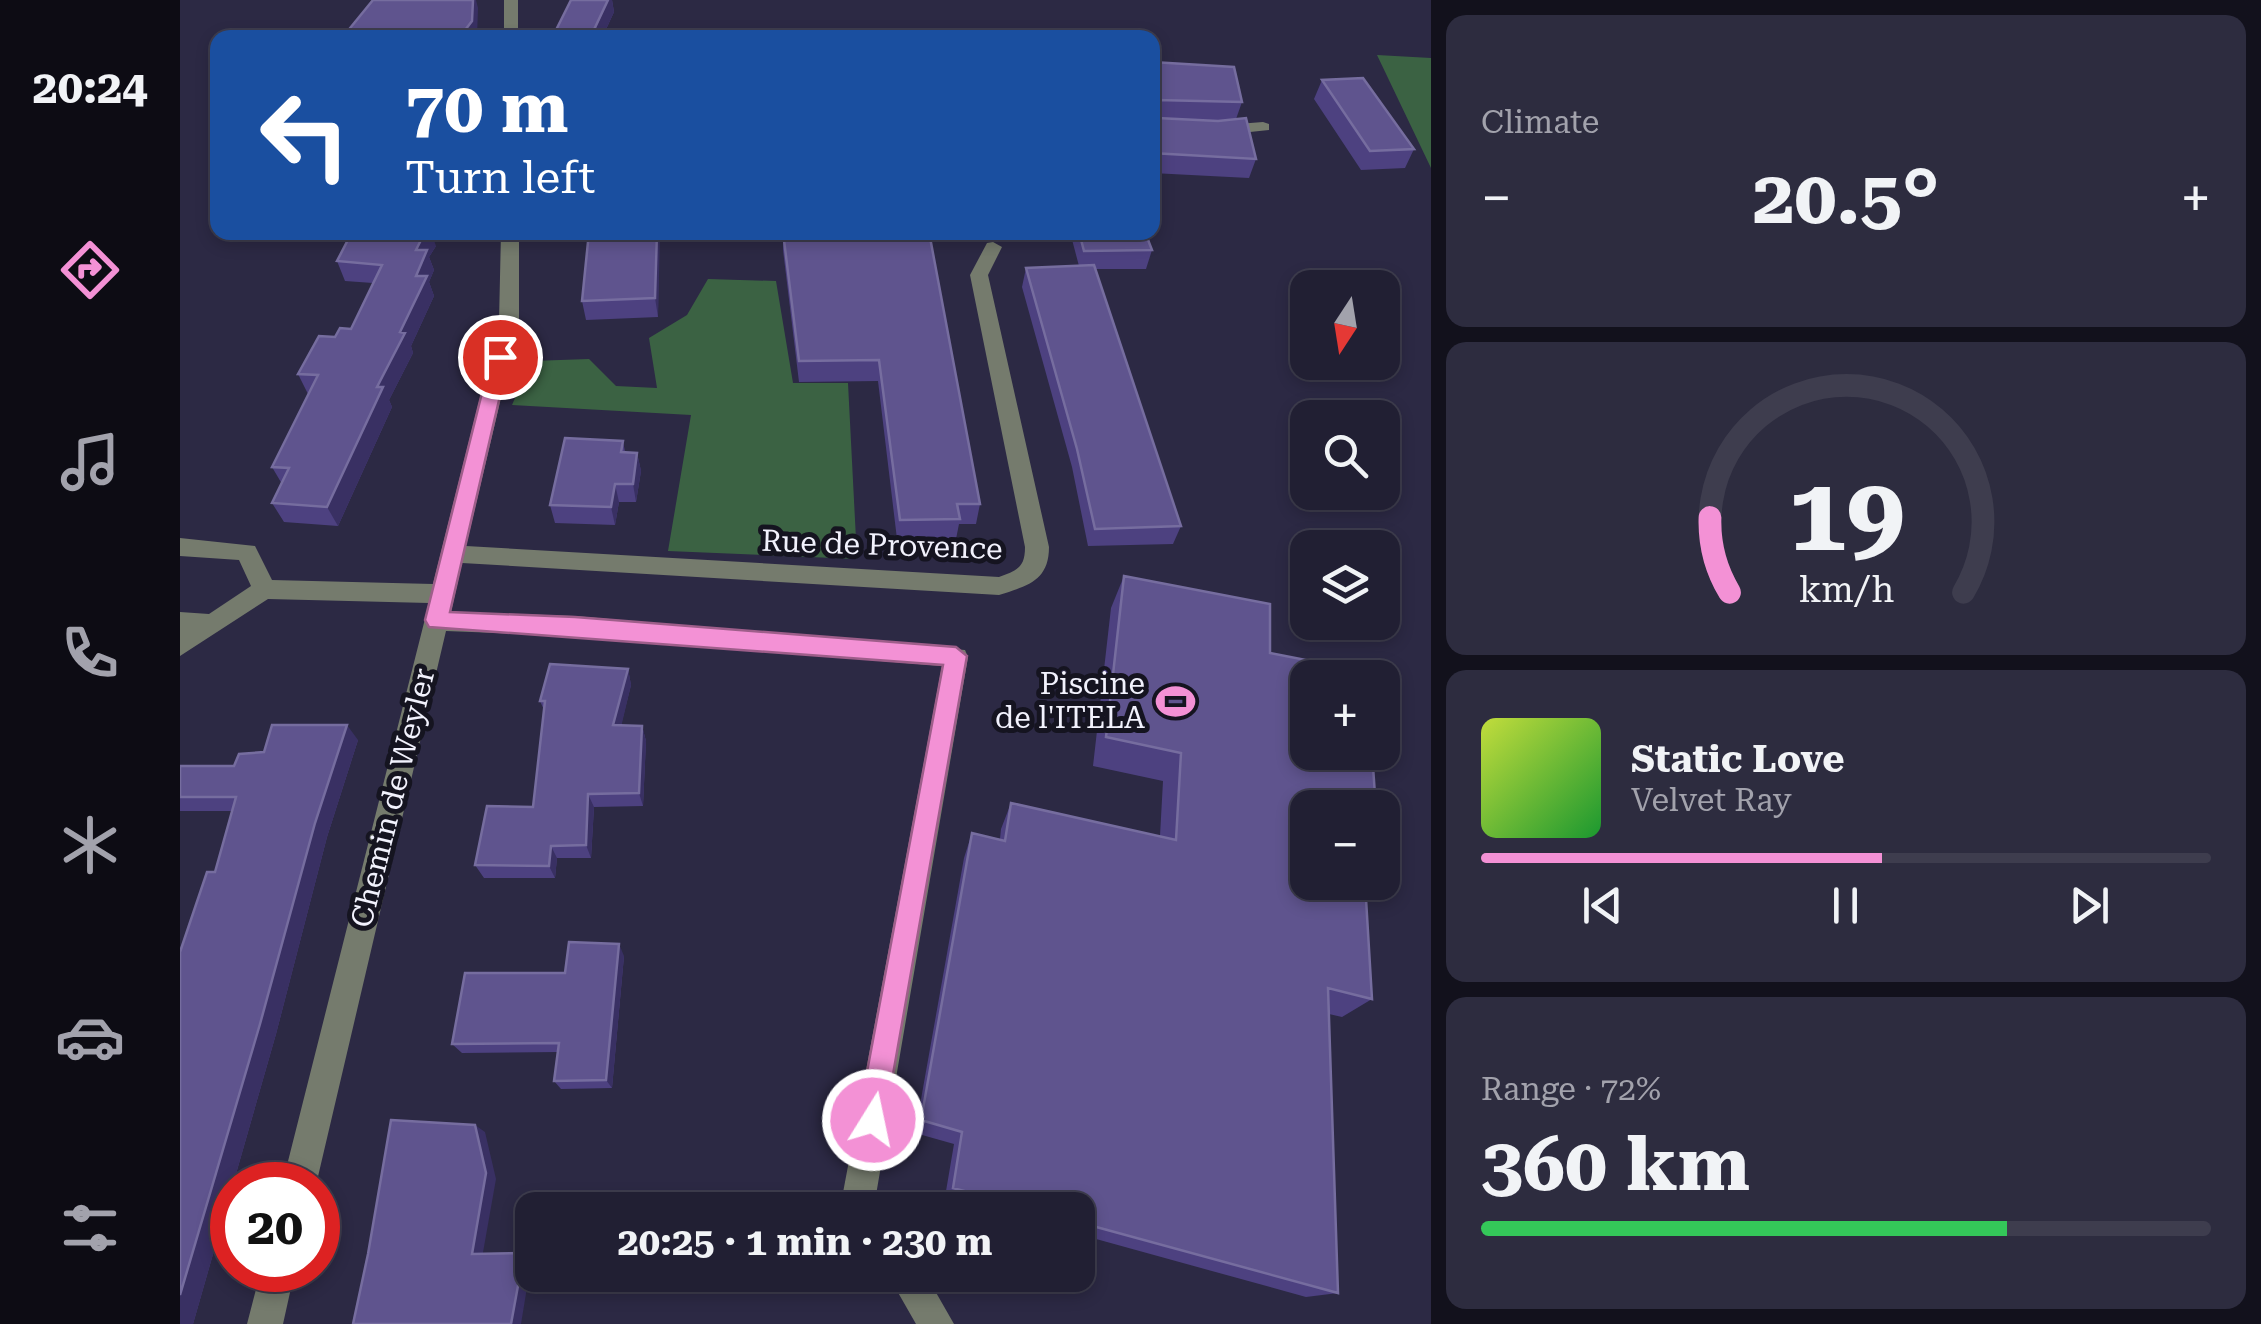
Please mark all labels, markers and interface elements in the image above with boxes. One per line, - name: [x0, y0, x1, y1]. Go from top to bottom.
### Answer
- text: 20:24: [33, 61, 147, 114]
- text: 70 m: [405, 67, 569, 149]
- icon: left: [240, 70, 370, 200]
- text: Climate: [1481, 103, 1599, 141]
- text: Turn left: [405, 151, 595, 204]
- text: 20.5°: [1753, 153, 1939, 241]
- text: −: [1481, 166, 1512, 230]
- text: +: [2180, 166, 2211, 230]
- icon: directions: [55, 235, 125, 305]
- north arrow: [1290, 270, 1400, 380]
- map controls: [1290, 270, 1400, 900]
- pin: [458, 315, 543, 400]
- icon: arrive: [473, 330, 528, 385]
- button: search: [1290, 400, 1400, 510]
- icon: music: [55, 427, 125, 497]
- text: 19: [1788, 454, 1904, 575]
- street label: Rue de Provence: [761, 523, 1003, 566]
- button: layers: [1290, 530, 1400, 640]
- text: km/h: [1798, 569, 1894, 611]
- icon: phone: [55, 618, 125, 688]
- button: +: [1290, 660, 1400, 770]
- street label: Chemin de Weyler: [343, 665, 442, 931]
- place label: Piscine de l'ITELA: [995, 666, 1145, 735]
- sports icon: Piscine de l'ITELA: [1154, 680, 1196, 722]
- text: Static Love: [1631, 737, 1844, 781]
- text: Velvet Ray: [1631, 781, 1792, 819]
- button: −: [1290, 790, 1400, 900]
- icon: climate: [55, 810, 125, 880]
- icon: previous: [1575, 878, 1630, 933]
- icon: pause: [1818, 878, 1873, 933]
- icon: next: [2062, 878, 2117, 933]
- icon: car: [55, 1002, 125, 1072]
- position arrow: [821, 1068, 925, 1172]
- text: Range · 72%: [1481, 1070, 1661, 1108]
- text: 360 km: [1481, 1120, 1750, 1208]
- speed limit sign: 20: [210, 1162, 340, 1292]
- icon: filters: [55, 1193, 125, 1263]
- text: 20:25 · 1 min · 230 m: [618, 1220, 992, 1264]

